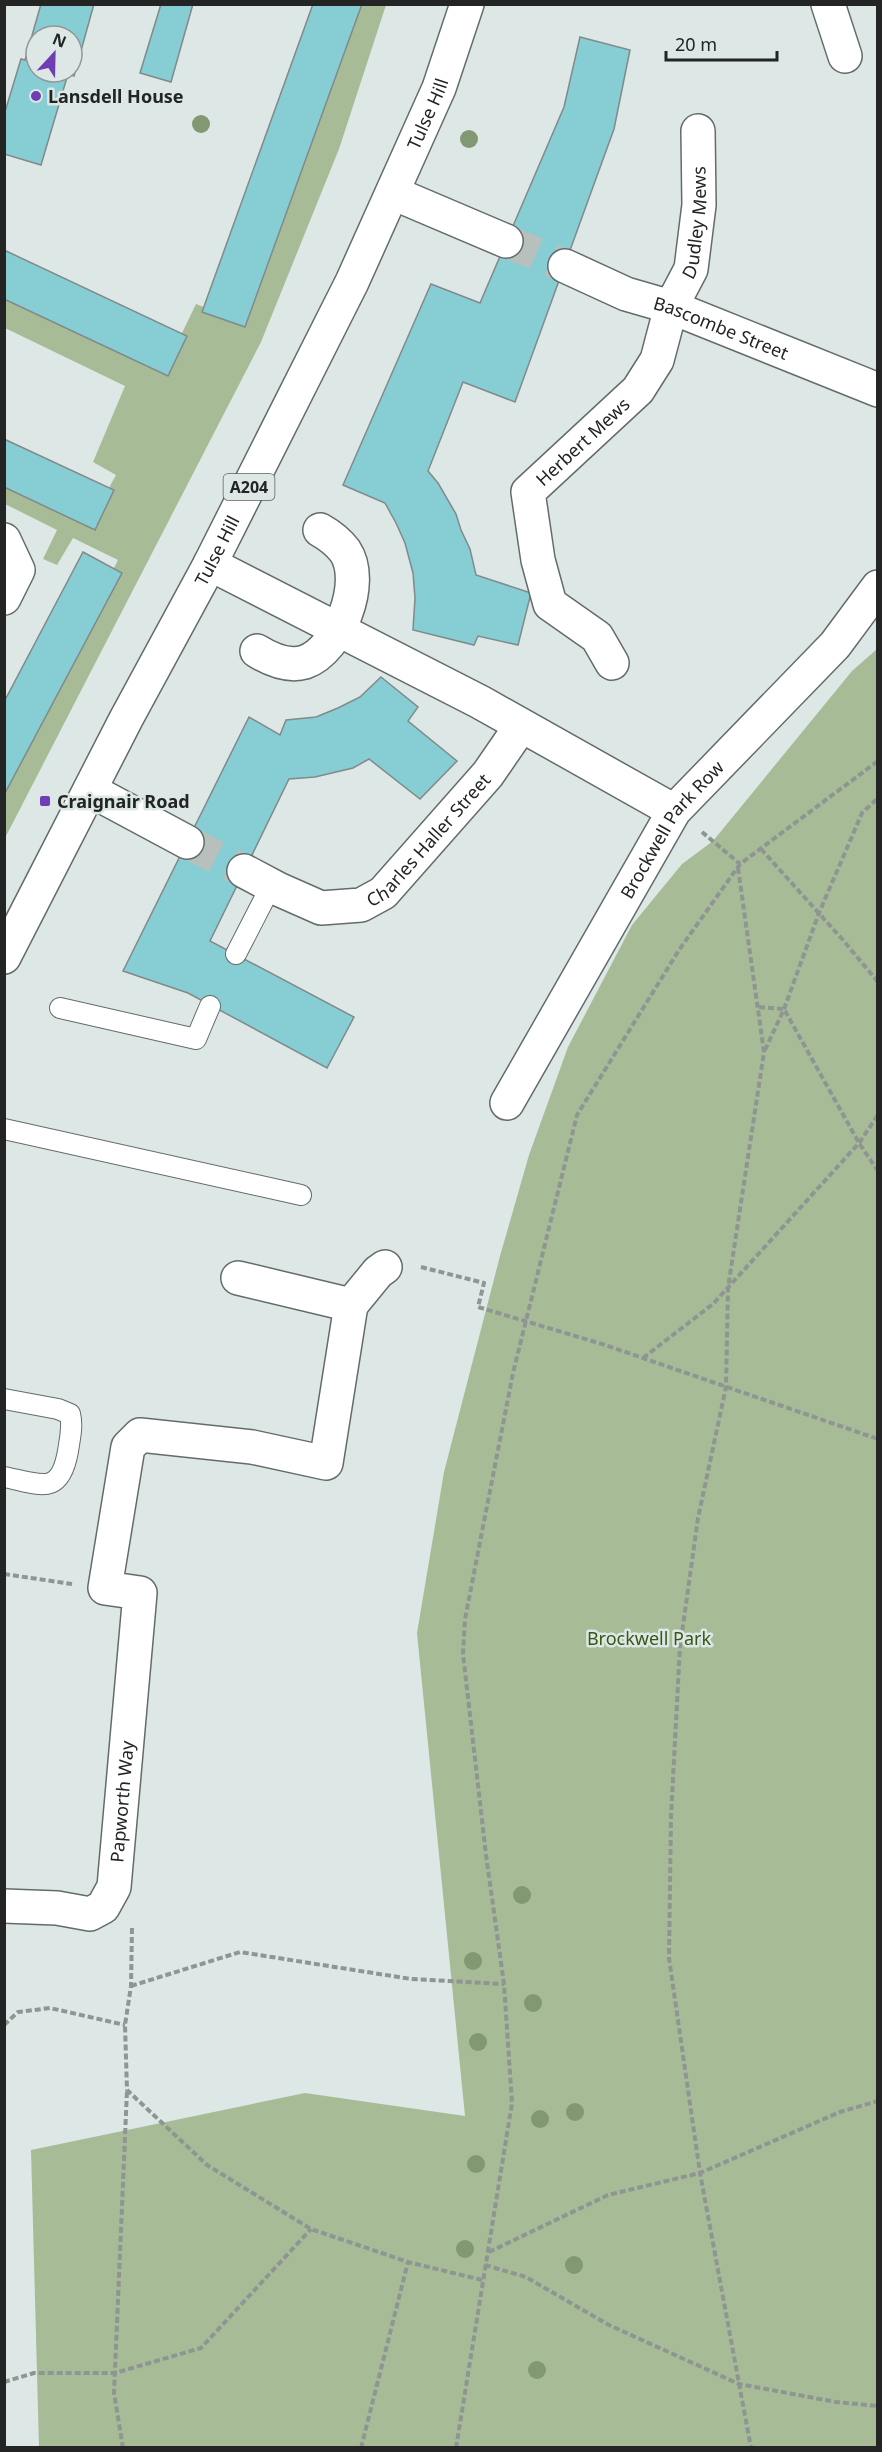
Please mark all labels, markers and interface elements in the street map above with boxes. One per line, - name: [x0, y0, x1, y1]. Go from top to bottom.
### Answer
- north arrow: [24, 24, 84, 84]
- scale bar: [666, 24, 777, 62]
- text: N: [49, 27, 70, 53]
- text: 20 m: [675, 32, 717, 56]
- street label: Tulse Hill: [401, 75, 453, 153]
- place label: Lansdell House: [48, 84, 184, 108]
- marker: Lansdell House: [29, 89, 43, 103]
- street label: Dudley Mews: [676, 166, 712, 283]
- street label: Bascombe Street: [651, 291, 792, 365]
- street label: Herbert Mews: [530, 392, 634, 491]
- road number: A204: [224, 474, 274, 500]
- street label: Tulse Hill: [189, 511, 245, 590]
- street label: Brockwell Park Row: [615, 755, 729, 903]
- street label: Charles Haller Street: [362, 768, 496, 912]
- place label: Craignair Road: [57, 789, 190, 813]
- marker: Craignair Road: [38, 794, 52, 808]
- park label: Brockwell Park: [587, 1626, 711, 1650]
- street label: Papworth Way: [104, 1739, 139, 1863]

